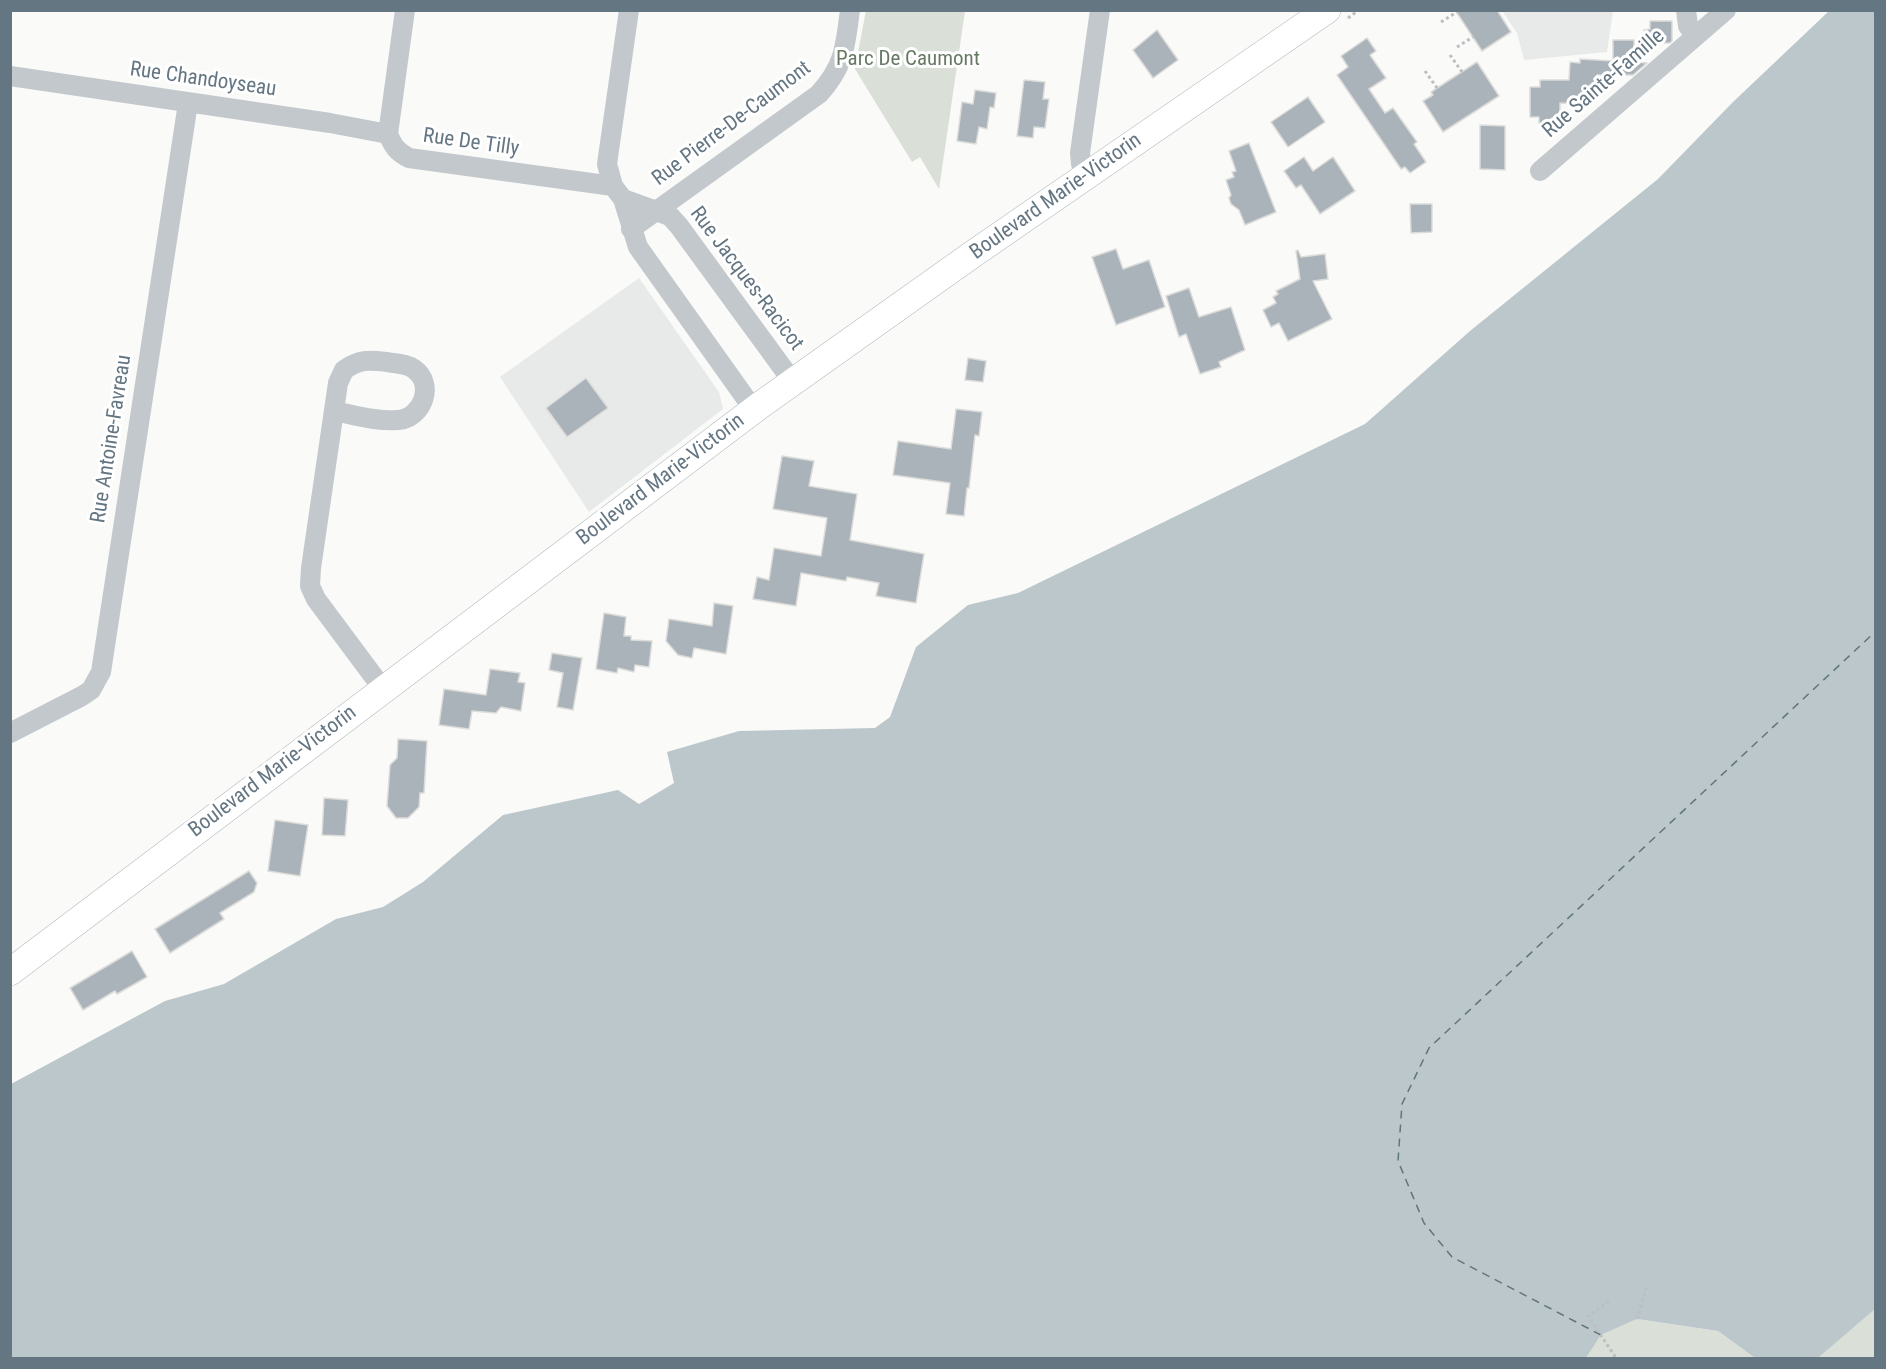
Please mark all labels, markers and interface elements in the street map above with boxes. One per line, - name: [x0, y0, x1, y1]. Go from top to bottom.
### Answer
- street label: Rue Sainte-Famille: [1538, 24, 1670, 144]
- park label: Parc De Caumont: [836, 47, 980, 73]
- street label: Rue Pierre-De-Caumont: [648, 56, 816, 192]
- street label: Rue Chandoyseau: [128, 57, 278, 103]
- street label: Rue De Tilly: [421, 124, 521, 162]
- street label: Boulevard Marie-Victorin: [965, 128, 1147, 266]
- street label: Rue Jacques-Racicot: [684, 202, 808, 356]
- street label: Rue Antoine-Favreau: [86, 353, 138, 525]
- street label: Boulevard Marie-Victorin: [572, 409, 750, 551]
- street label: Boulevard Marie-Victorin: [184, 701, 362, 843]

